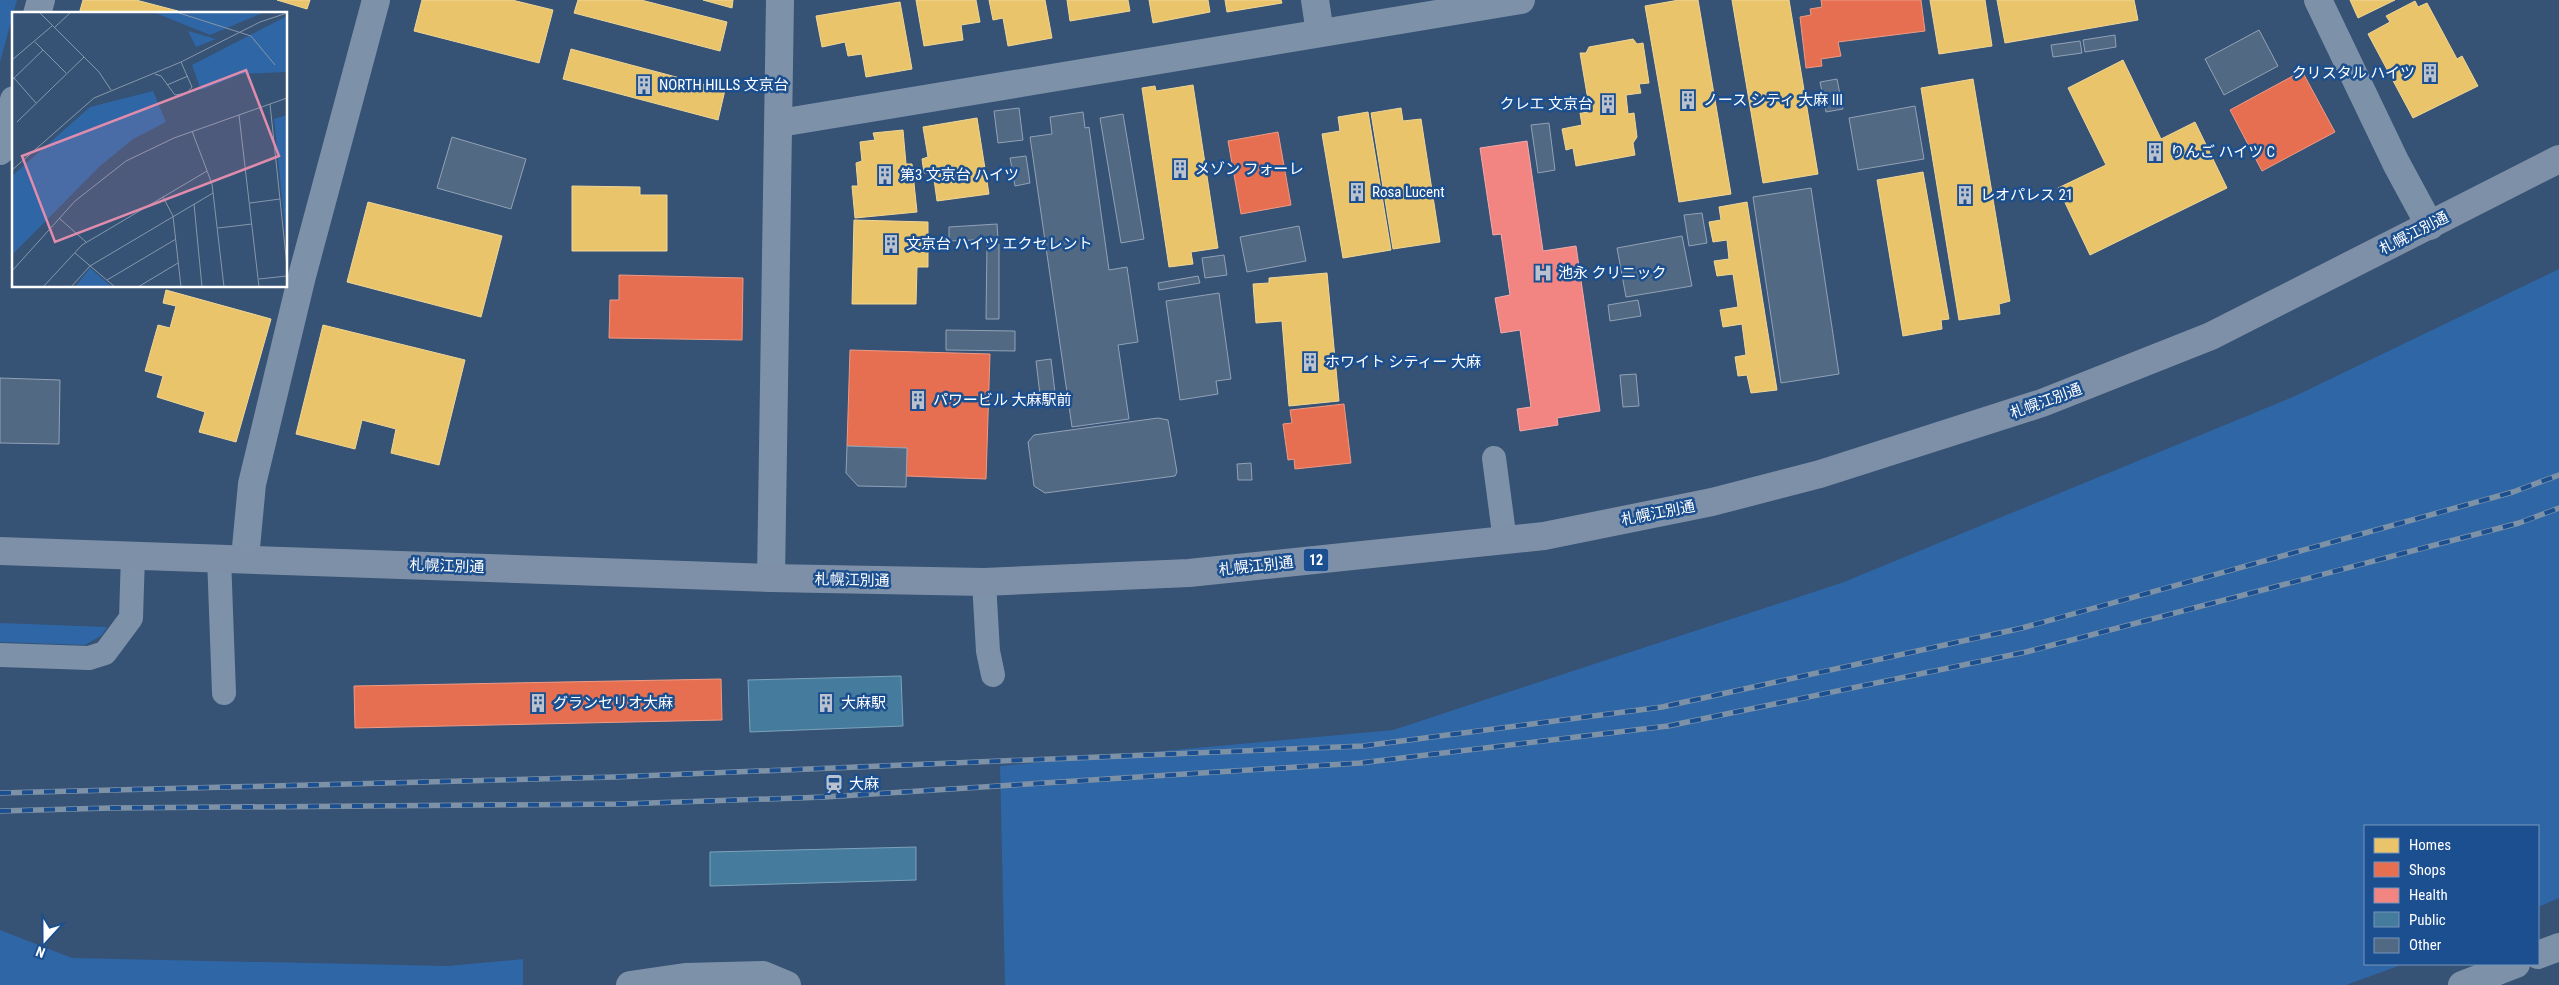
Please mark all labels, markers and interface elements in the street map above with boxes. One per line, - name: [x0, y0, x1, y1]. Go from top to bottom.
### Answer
- inset map: [12, 12, 288, 288]
- building icon: クリスタル ハイツ: [2419, 62, 2441, 84]
- place label: クリスタル ハイツ: [2292, 64, 2415, 82]
- building icon: NORTH HILLS 文京台: [633, 74, 655, 96]
- place label: NORTH HILLS 文京台: [659, 76, 789, 94]
- building icon: ノース シティ 大麻 III: [1677, 89, 1699, 111]
- place label: ノース シティ 大麻 III: [1703, 91, 1843, 109]
- building icon: クレエ 文京台: [1597, 93, 1619, 115]
- place label: クレエ 文京台: [1500, 95, 1593, 113]
- building icon: りんご ハイツ C: [2144, 141, 2166, 163]
- place label: りんご ハイツ C: [2170, 143, 2275, 161]
- building icon: メゾン フォーレ: [1169, 158, 1191, 180]
- place label: メゾン フォーレ: [1195, 160, 1303, 178]
- building icon: 第3 文京台 ハイツ: [874, 164, 896, 186]
- place label: 第3 文京台 ハイツ: [900, 166, 1019, 184]
- building icon: Rosa Lucent: [1346, 181, 1368, 203]
- place label: Rosa Lucent: [1372, 183, 1445, 201]
- building icon: レオパレス 21: [1954, 184, 1976, 206]
- place label: レオパレス 21: [1980, 186, 2073, 204]
- street label: 札幌江別通: [2376, 208, 2452, 258]
- building icon: 文京台 ハイツ エクセレント: [880, 233, 902, 255]
- place label: 文京台 ハイツ エクセレント: [906, 235, 1093, 253]
- hospital icon: 池永 クリニック: [1532, 262, 1554, 284]
- place label: 池永 クリニック: [1558, 264, 1666, 282]
- building icon: ホワイト シティー 大麻: [1299, 351, 1321, 373]
- place label: ホワイト シティー 大麻: [1325, 353, 1481, 371]
- street label: 札幌江別通: [2008, 380, 2084, 422]
- building icon: パワービル 大麻駅前: [907, 389, 929, 411]
- place label: パワービル 大麻駅前: [933, 391, 1071, 409]
- street label: 札幌江別通: [1619, 497, 1697, 529]
- road number: 12: [1304, 548, 1328, 572]
- street label: 札幌江別通: [1218, 553, 1294, 579]
- street label: 札幌江別通: [409, 556, 485, 576]
- street label: 札幌江別通: [814, 570, 890, 590]
- building icon: グランセリオ大麻: [527, 692, 549, 714]
- building icon: 大麻駅: [815, 692, 837, 714]
- place label: グランセリオ大麻: [553, 694, 673, 712]
- place label: 大麻駅: [841, 694, 886, 712]
- station icon: 大麻: [823, 773, 845, 795]
- place label: 大麻: [849, 775, 879, 793]
- legend: [2364, 825, 2539, 965]
- text: Homes: [2409, 836, 2451, 854]
- text: Shops: [2409, 861, 2446, 879]
- text: Health: [2409, 886, 2448, 904]
- text: Public: [2409, 911, 2446, 929]
- north arrow: [20, 915, 70, 965]
- text: Other: [2409, 936, 2442, 954]
- text: N: [33, 943, 47, 961]

